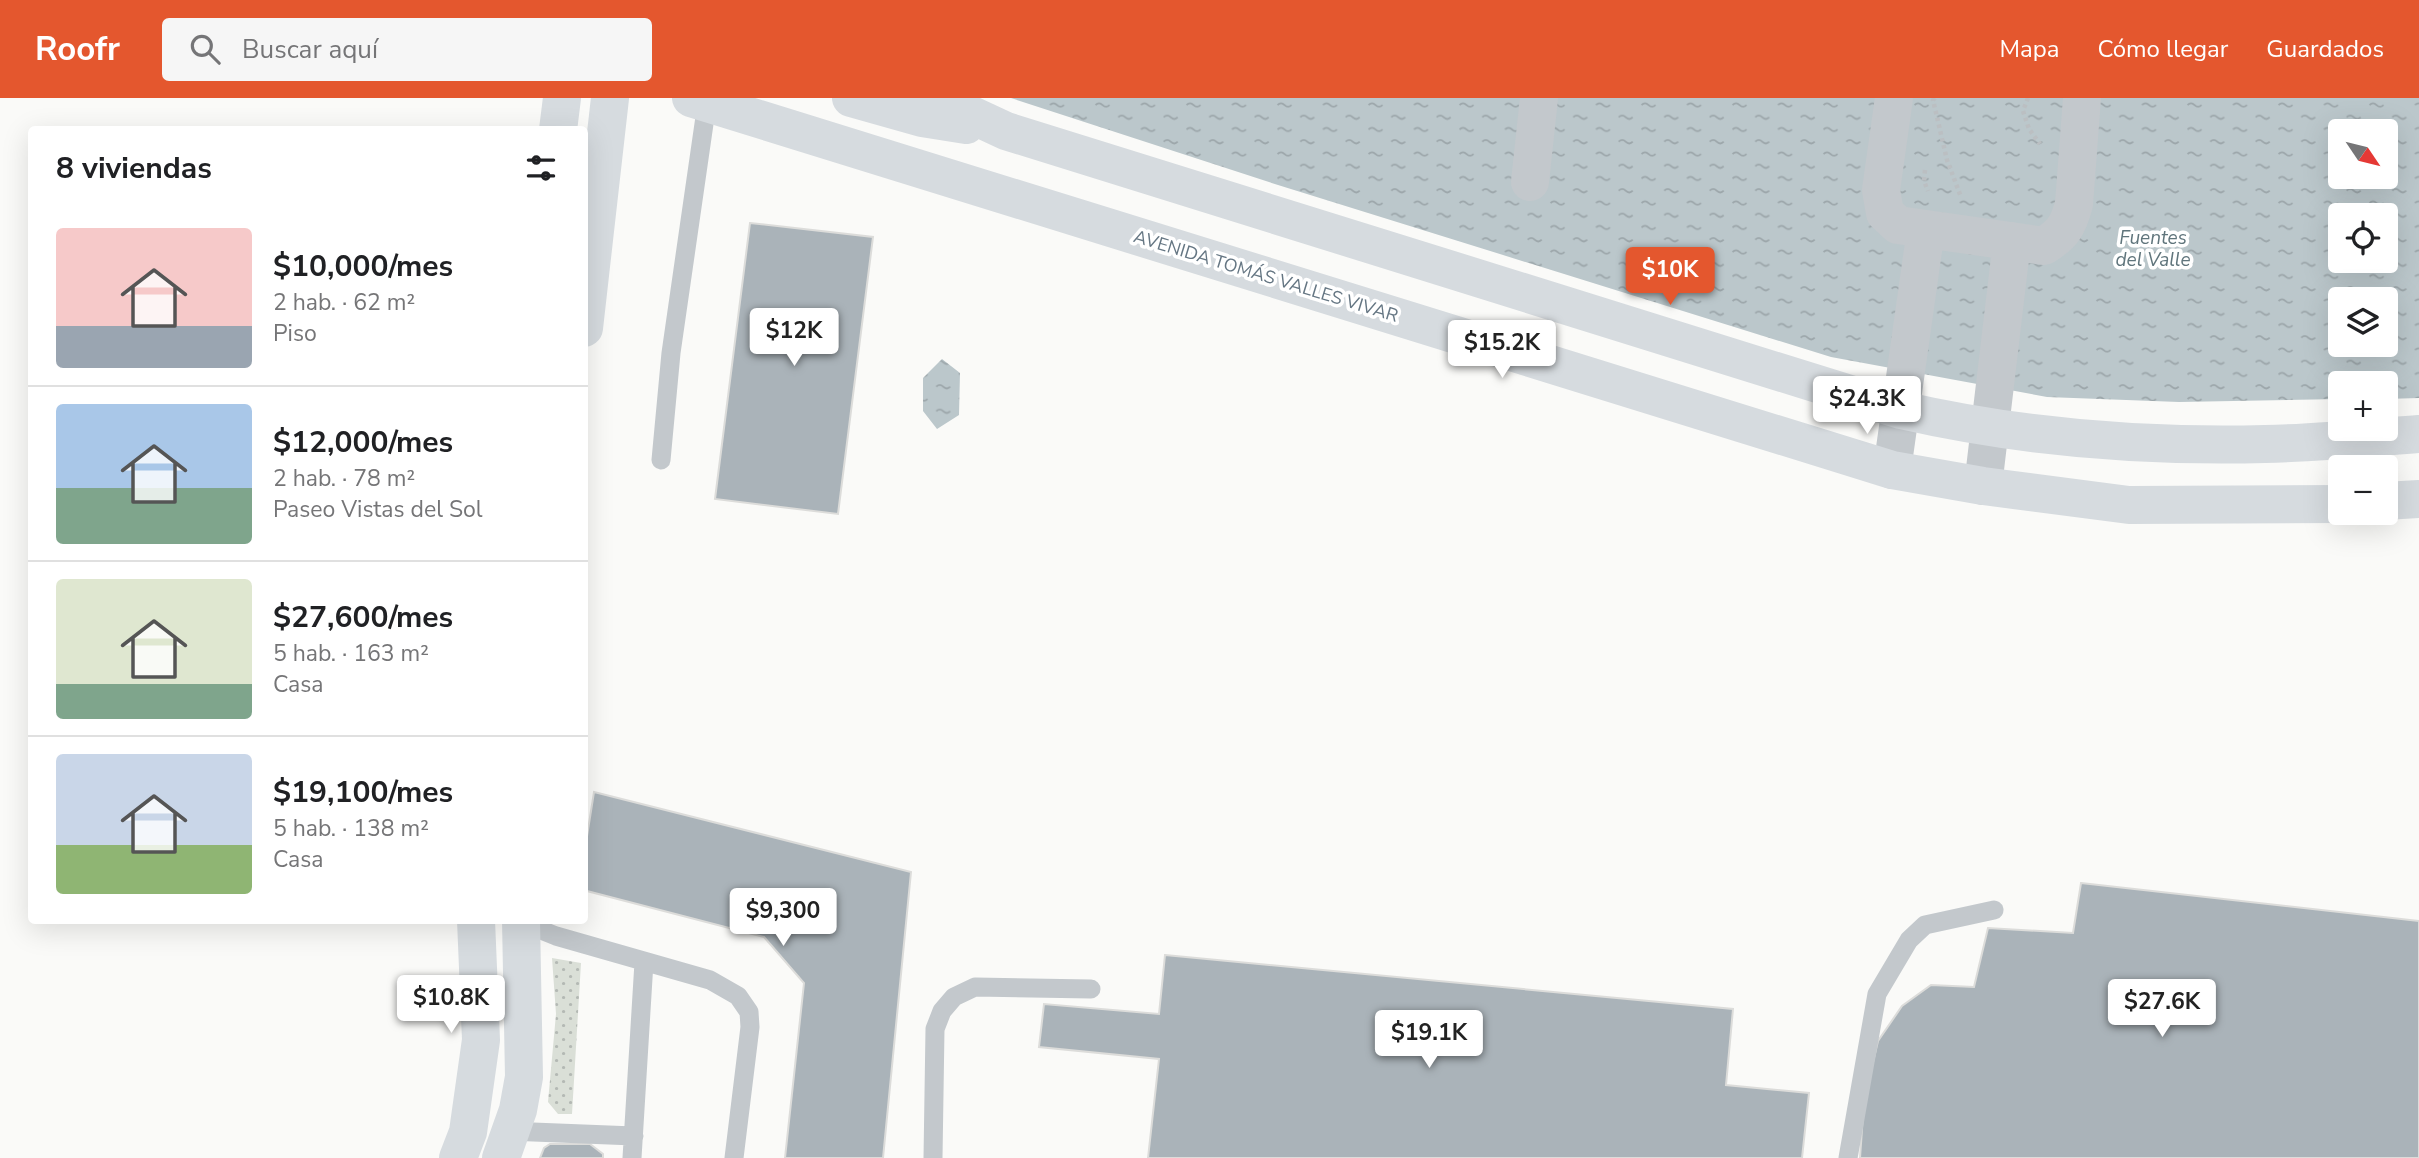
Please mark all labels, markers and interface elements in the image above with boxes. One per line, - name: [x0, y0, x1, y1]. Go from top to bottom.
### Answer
- search box: [162, 18, 652, 81]
- text: Roofr: [35, 27, 120, 72]
- icon: search: [186, 30, 224, 68]
- text: Buscar aquí: [242, 32, 378, 67]
- text: Mapa: [1999, 33, 2059, 65]
- text: Cómo llegar: [2097, 33, 2228, 65]
- text: Guardados: [2266, 33, 2384, 65]
- north arrow: [2328, 119, 2398, 189]
- map controls: [2328, 119, 2398, 525]
- text: 8 viviendas: [56, 148, 212, 189]
- icon: filters: [522, 149, 560, 187]
- button: locate: [2328, 203, 2398, 273]
- street label: AVENIDA TOMÁS VALLES VIVAR: [1131, 224, 1401, 328]
- water label: Fuentes del Valle: [2115, 225, 2191, 273]
- text: $10,000/mes: [273, 246, 453, 287]
- pin: $10K: [1629, 248, 1711, 307]
- text: $10K: [1642, 254, 1698, 285]
- icon: home: [112, 256, 196, 340]
- text: 2 hab. · 62 m²: [273, 287, 415, 318]
- button: layers: [2328, 287, 2398, 357]
- pin: $12K: [753, 308, 835, 368]
- text: $12K: [766, 315, 822, 346]
- text: Piso: [273, 318, 317, 349]
- pin: $15.2K: [1445, 320, 1559, 380]
- text: $15.2K: [1464, 327, 1540, 358]
- button: +: [2328, 371, 2398, 441]
- pin: $24.3K: [1810, 376, 1924, 436]
- text: $24.3K: [1829, 383, 1905, 414]
- text: $12,000/mes: [273, 422, 453, 463]
- icon: home: [112, 432, 196, 516]
- button: −: [2328, 455, 2398, 525]
- text: 2 hab. · 78 m²: [273, 463, 415, 494]
- text: Paseo Vistas del Sol: [273, 494, 483, 525]
- text: $27,600/mes: [273, 597, 453, 638]
- icon: home: [112, 607, 196, 691]
- text: 5 hab. · 163 m²: [273, 638, 429, 669]
- text: Casa: [273, 669, 324, 700]
- text: $19,100/mes: [273, 772, 453, 813]
- icon: home: [112, 782, 196, 866]
- text: 5 hab. · 138 m²: [273, 813, 429, 844]
- text: Casa: [273, 844, 324, 875]
- pin: $9,300: [726, 888, 840, 948]
- text: $9,300: [746, 895, 820, 926]
- pin: $10.8K: [394, 976, 508, 1035]
- pin: $27.6K: [2105, 979, 2219, 1039]
- text: $10.8K: [413, 982, 489, 1013]
- text: $27.6K: [2124, 986, 2200, 1017]
- pin: $19.1K: [1372, 1010, 1486, 1070]
- text: $19.1K: [1391, 1017, 1467, 1048]

